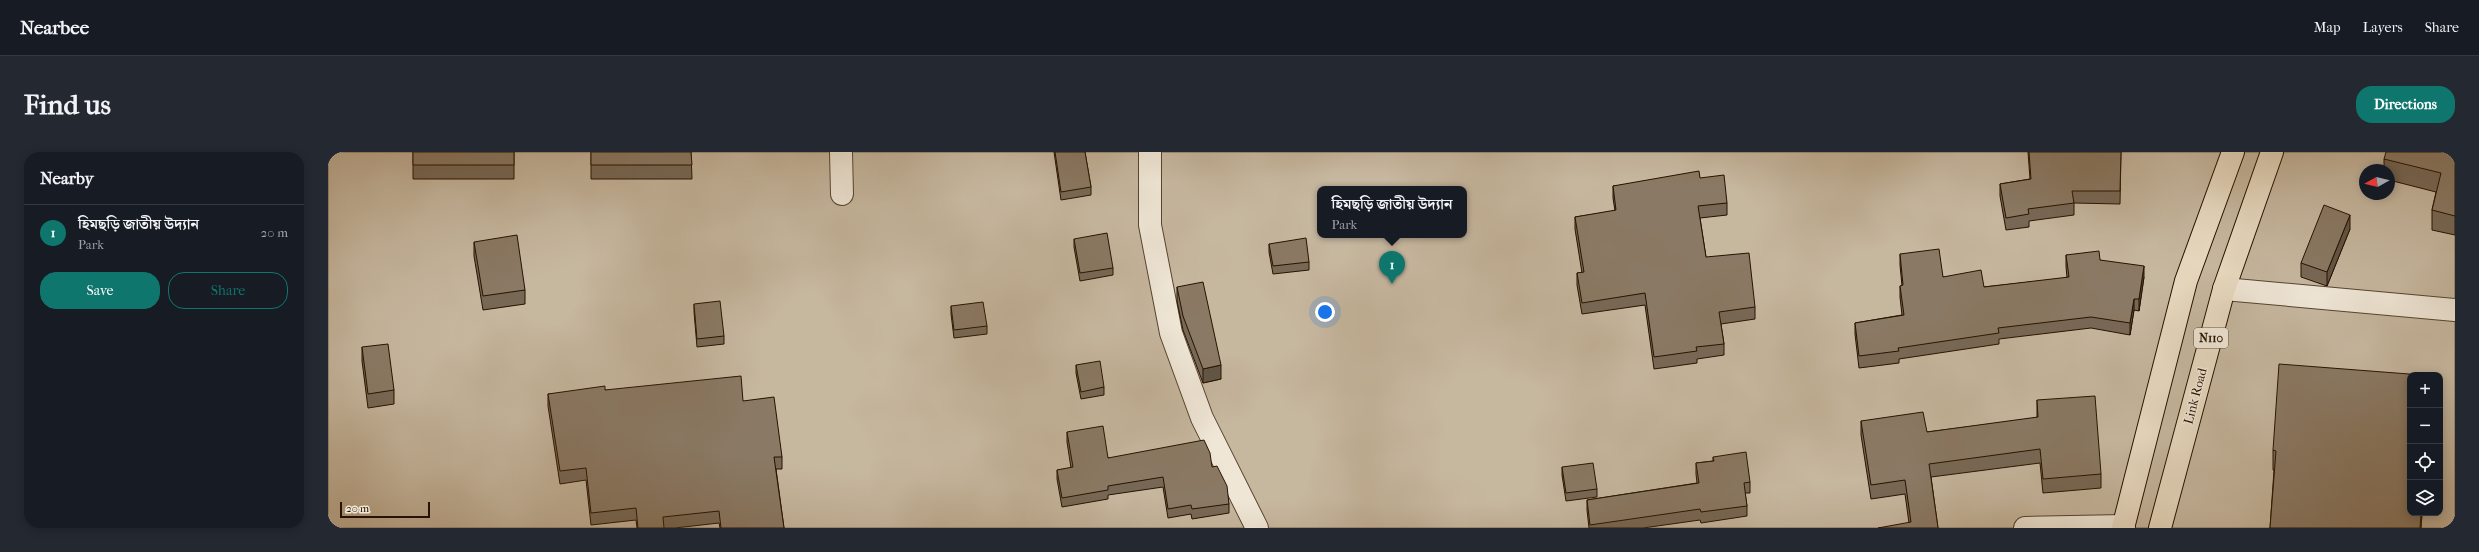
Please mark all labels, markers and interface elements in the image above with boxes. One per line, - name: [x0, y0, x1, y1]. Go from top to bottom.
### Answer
- text: Nearbee: [20, 17, 89, 39]
- text: Map: [2314, 19, 2341, 36]
- text: Layers: [2363, 19, 2403, 36]
- text: Share: [2425, 19, 2459, 36]
- button: Directions: [2356, 86, 2455, 123]
- text: Find us: [24, 88, 111, 121]
- north arrow: [2359, 164, 2395, 200]
- text: Nearby: [40, 168, 94, 188]
- popup: [1317, 186, 1467, 238]
- text: হিমছড়ি জাতীয় উদ্যান: [1331, 195, 1453, 213]
- text: হিমছড়ি জাতীয় উদ্যান: [78, 215, 199, 233]
- text: Park: [1331, 217, 1357, 232]
- text: 1: [51, 225, 55, 240]
- text: 20 m: [261, 225, 288, 240]
- text: Park: [78, 237, 104, 252]
- pin: 1: [1379, 251, 1405, 284]
- button: Save: [40, 272, 160, 309]
- button: Share: [168, 272, 288, 309]
- your location: [1315, 302, 1335, 322]
- road number: N110: [2194, 328, 2228, 348]
- street label: Link Road: [2180, 365, 2210, 426]
- map controls: [2407, 372, 2443, 516]
- button: +: [2407, 372, 2443, 408]
- button: −: [2407, 408, 2443, 444]
- button: locate: [2407, 444, 2443, 480]
- button: layers: [2407, 480, 2443, 516]
- scale bar: [340, 500, 430, 519]
- text: 20 m: [346, 502, 369, 515]

